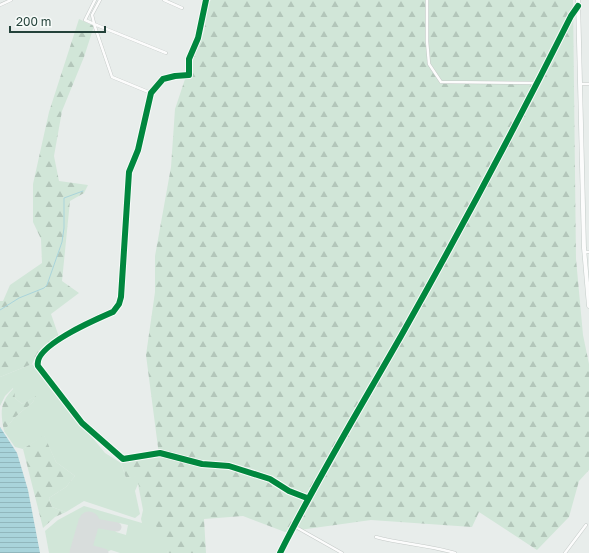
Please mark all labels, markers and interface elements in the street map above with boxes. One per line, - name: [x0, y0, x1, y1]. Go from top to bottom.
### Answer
- scale bar: [10, 8, 105, 34]
- text: 200 m: [16, 14, 51, 29]

